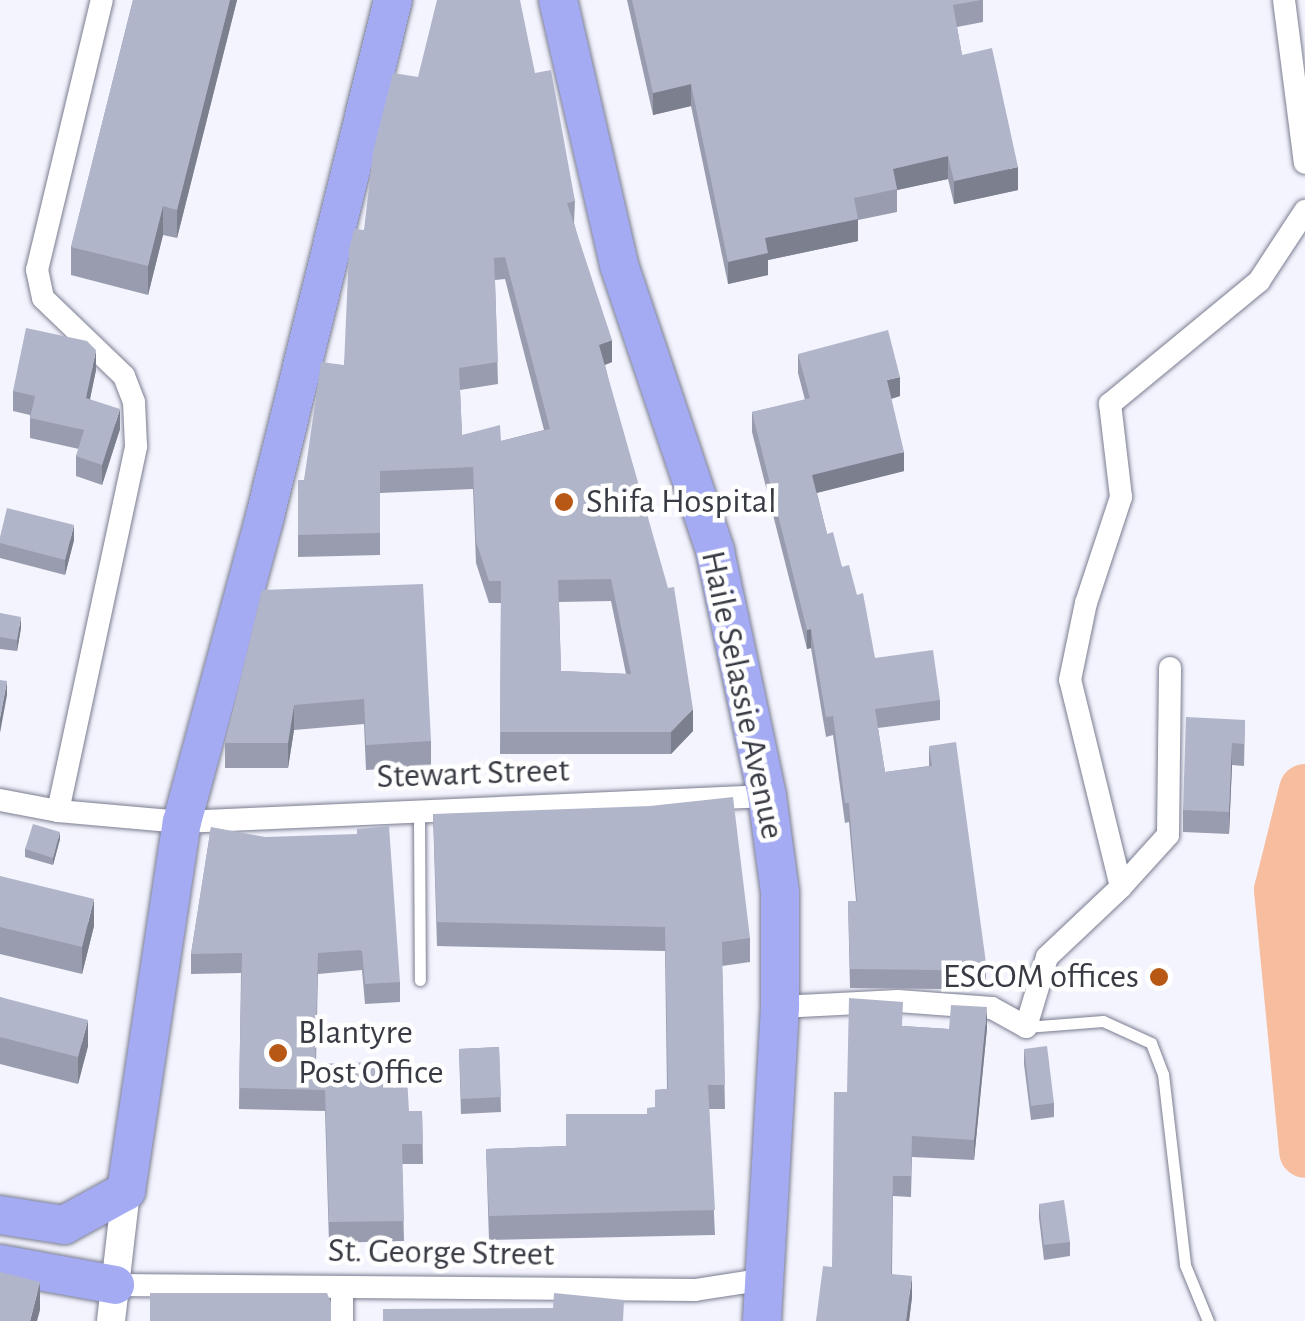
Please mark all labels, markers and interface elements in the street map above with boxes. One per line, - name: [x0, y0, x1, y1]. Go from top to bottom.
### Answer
- place label: Shifa Hospital: [586, 481, 777, 523]
- marker: Shifa Hospital: [551, 489, 577, 515]
- street label: Haile Selassie Avenue: [691, 547, 793, 843]
- street label: Stewart Street: [376, 750, 570, 798]
- place label: ESCOM offices: [943, 956, 1139, 998]
- marker: ESCOM offices: [1148, 966, 1170, 988]
- place label: Blantyre Post Office: [298, 1012, 444, 1094]
- marker: Blantyre Post Office: [267, 1042, 289, 1064]
- street label: St. George Street: [327, 1230, 555, 1276]

